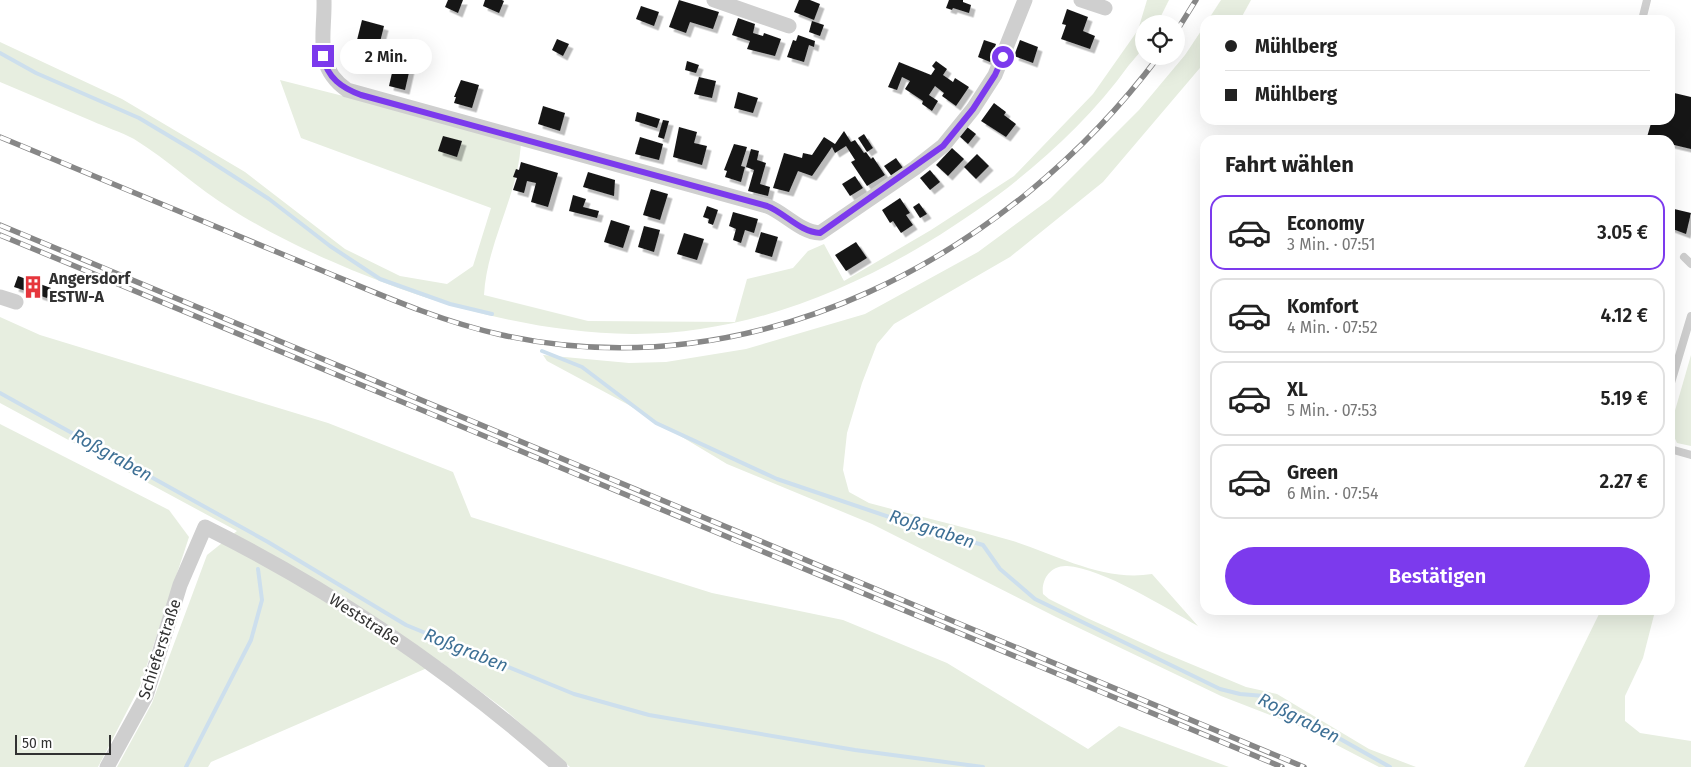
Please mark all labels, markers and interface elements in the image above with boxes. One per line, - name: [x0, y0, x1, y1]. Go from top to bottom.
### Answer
- map controls: [1135, 15, 1185, 65]
- button: locate: [1135, 15, 1185, 65]
- text: Mühlberg: [1255, 35, 1337, 58]
- callout: 2 Min.: [340, 38, 433, 74]
- route end: [312, 45, 334, 67]
- route start: [992, 46, 1014, 68]
- text: 2 Min.: [365, 47, 407, 66]
- text: Mühlberg: [1255, 83, 1337, 106]
- text: Fahrt wählen: [1225, 151, 1354, 178]
- icon: car: [1227, 210, 1272, 255]
- text: Economy: [1287, 212, 1364, 235]
- text: 3.05 €: [1597, 221, 1648, 244]
- text: 3 Min. · 07:51: [1287, 235, 1375, 254]
- place label: Angersdorf ESTW-A: [48, 269, 131, 306]
- building icon: Angersdorf ESTW-A: [20, 274, 46, 300]
- icon: car: [1227, 293, 1272, 338]
- text: Komfort: [1287, 295, 1358, 318]
- text: 4.12 €: [1601, 304, 1648, 327]
- text: 4 Min. · 07:52: [1287, 318, 1378, 337]
- icon: car: [1227, 376, 1272, 421]
- text: XL: [1287, 378, 1308, 401]
- text: 5.19 €: [1600, 387, 1648, 410]
- text: 5 Min. · 07:53: [1287, 401, 1377, 420]
- water label: Roßgraben: [68, 424, 156, 486]
- icon: car: [1227, 459, 1272, 504]
- text: Green: [1287, 461, 1338, 484]
- text: 2.27 €: [1600, 470, 1648, 493]
- text: 6 Min. · 07:54: [1287, 484, 1378, 503]
- water label: Roßgraben: [886, 505, 978, 553]
- button: Bestätigen: [1225, 547, 1650, 605]
- street label: Weststraße: [326, 589, 404, 649]
- street label: Schieferstraße: [134, 596, 185, 702]
- water label: Roßgraben: [421, 623, 511, 677]
- water label: Roßgraben: [1255, 688, 1343, 748]
- scale bar: [15, 732, 111, 755]
- text: 50 m: [22, 735, 53, 752]

